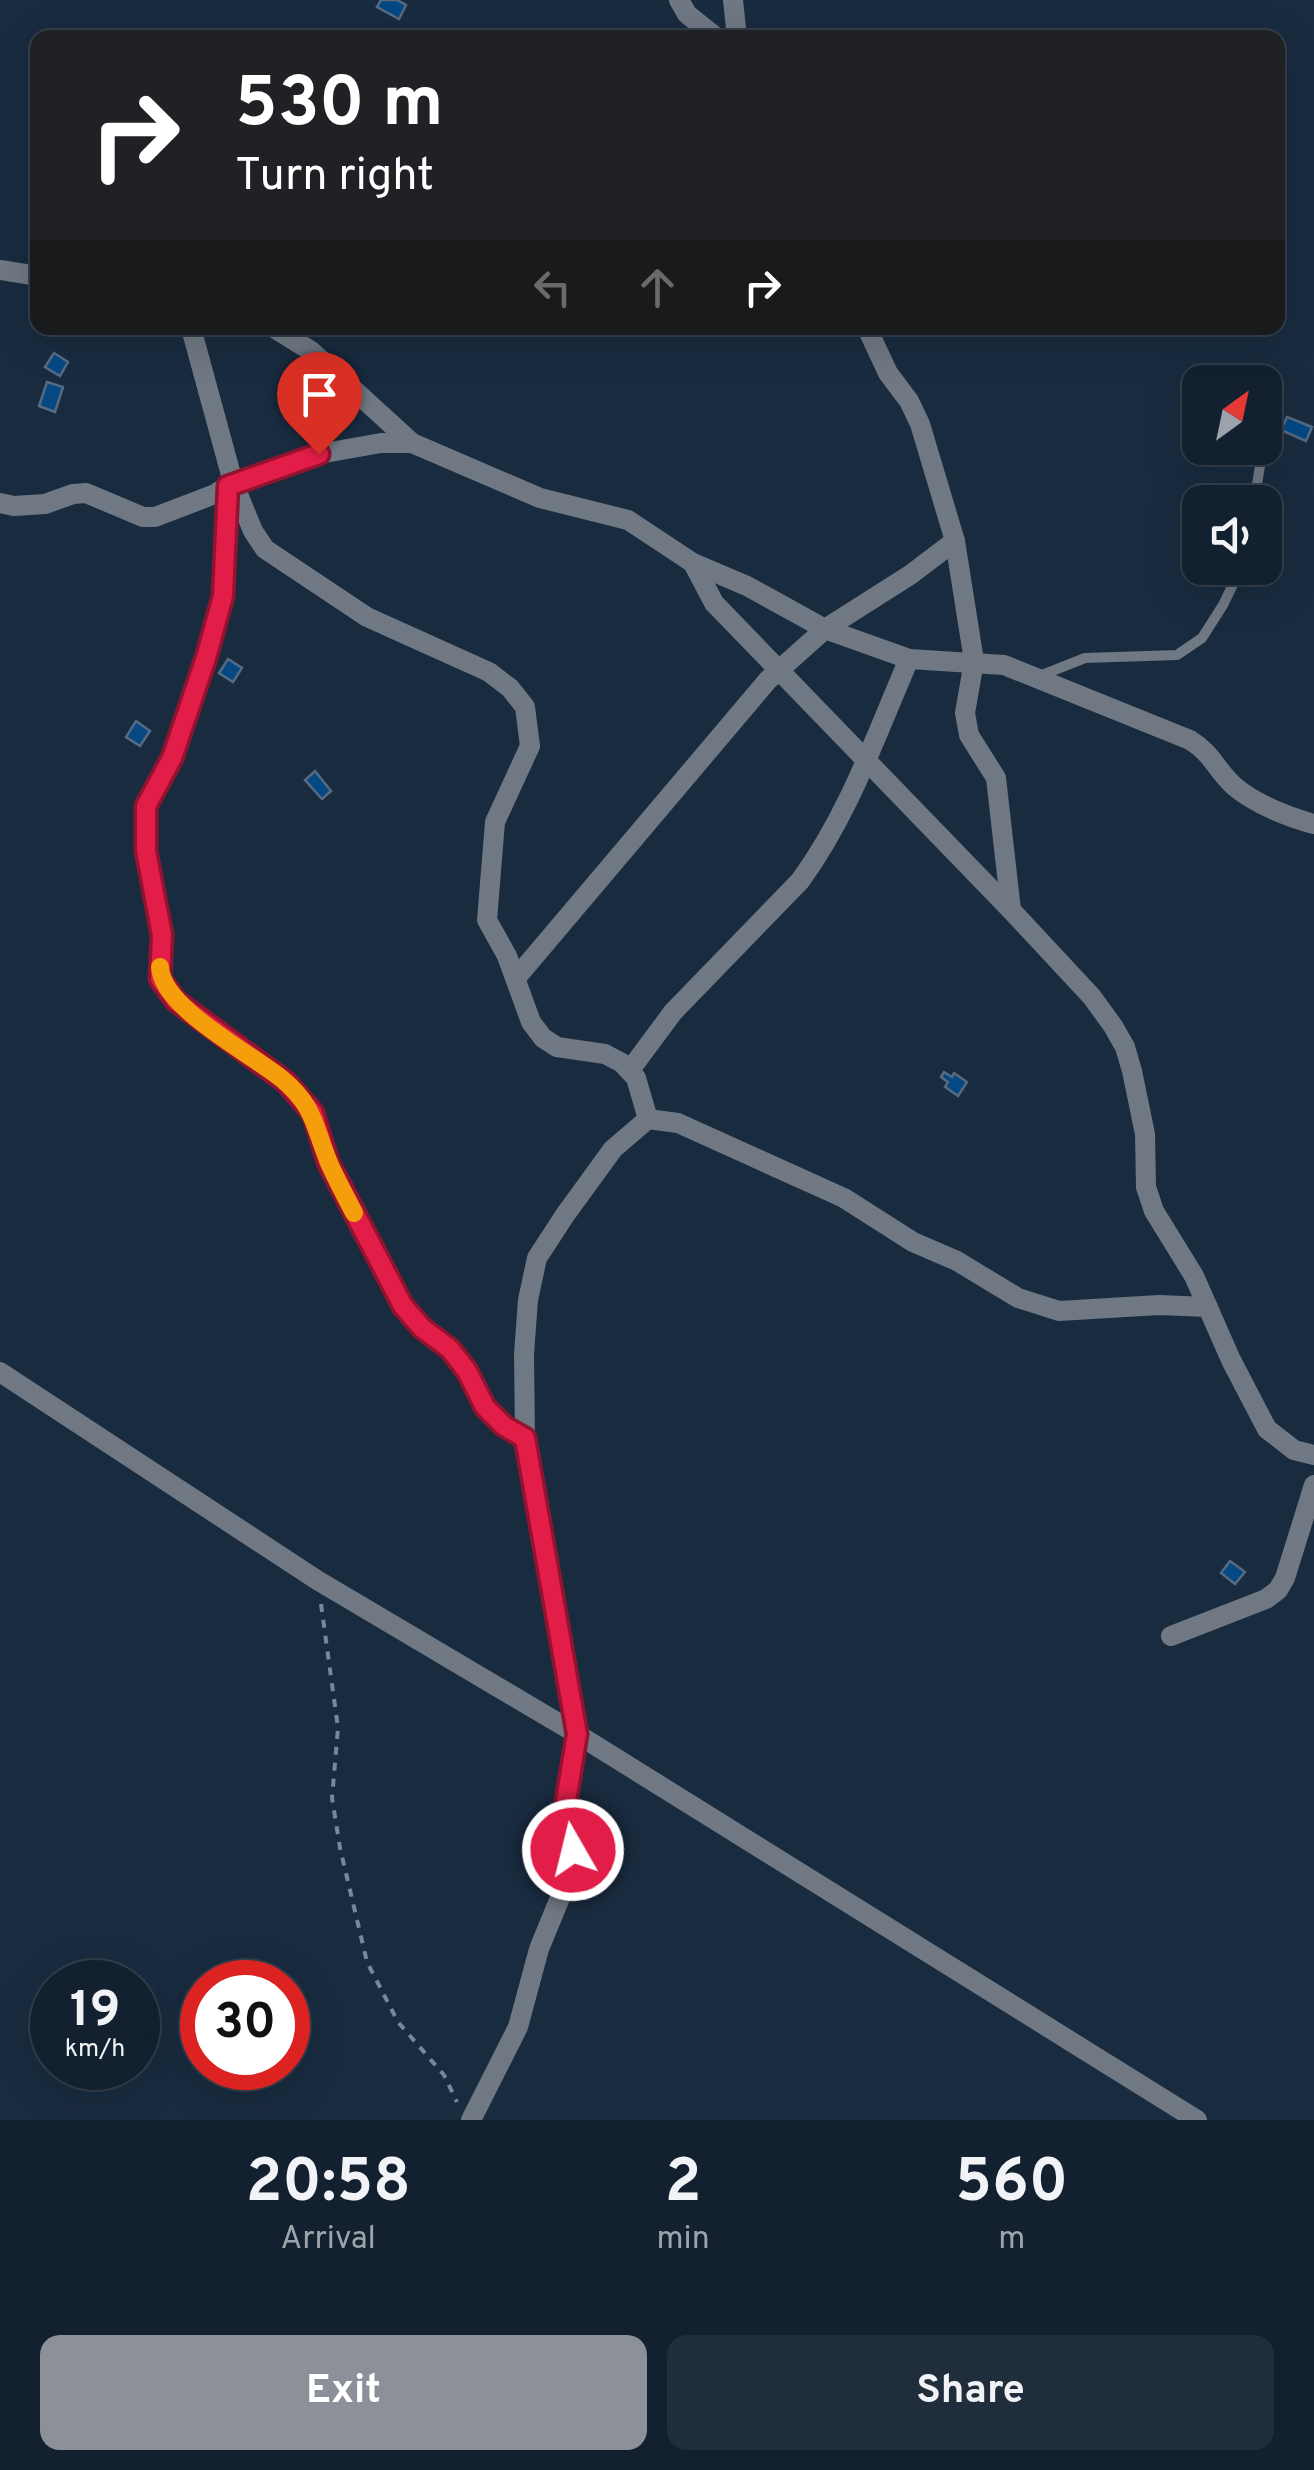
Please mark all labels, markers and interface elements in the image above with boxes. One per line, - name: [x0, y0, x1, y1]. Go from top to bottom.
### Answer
- text: 530 m: [235, 62, 444, 151]
- icon: right: [70, 70, 200, 200]
- text: Turn right: [235, 149, 434, 206]
- icon: left: [525, 260, 580, 315]
- icon: ahead: [630, 260, 685, 315]
- icon: right: [735, 260, 790, 315]
- pin: [277, 352, 362, 455]
- north arrow: [1182, 365, 1282, 465]
- map controls: [1182, 365, 1282, 585]
- icon: arrive: [292, 367, 347, 422]
- button: sound: [1182, 485, 1282, 585]
- position arrow: [521, 1798, 625, 1902]
- speed limit sign: 30: [180, 1960, 310, 2090]
- text: 19: [70, 1981, 120, 2044]
- text: km/h: [65, 2034, 125, 2066]
- text: 20:58: [246, 2147, 411, 2223]
- text: 2: [665, 2147, 701, 2223]
- text: 560: [955, 2147, 1068, 2223]
- text: Arrival: [281, 2220, 376, 2260]
- text: min: [656, 2220, 710, 2260]
- text: m: [998, 2220, 1025, 2260]
- button: Exit: [40, 2335, 647, 2450]
- button: Share: [667, 2335, 1274, 2450]

